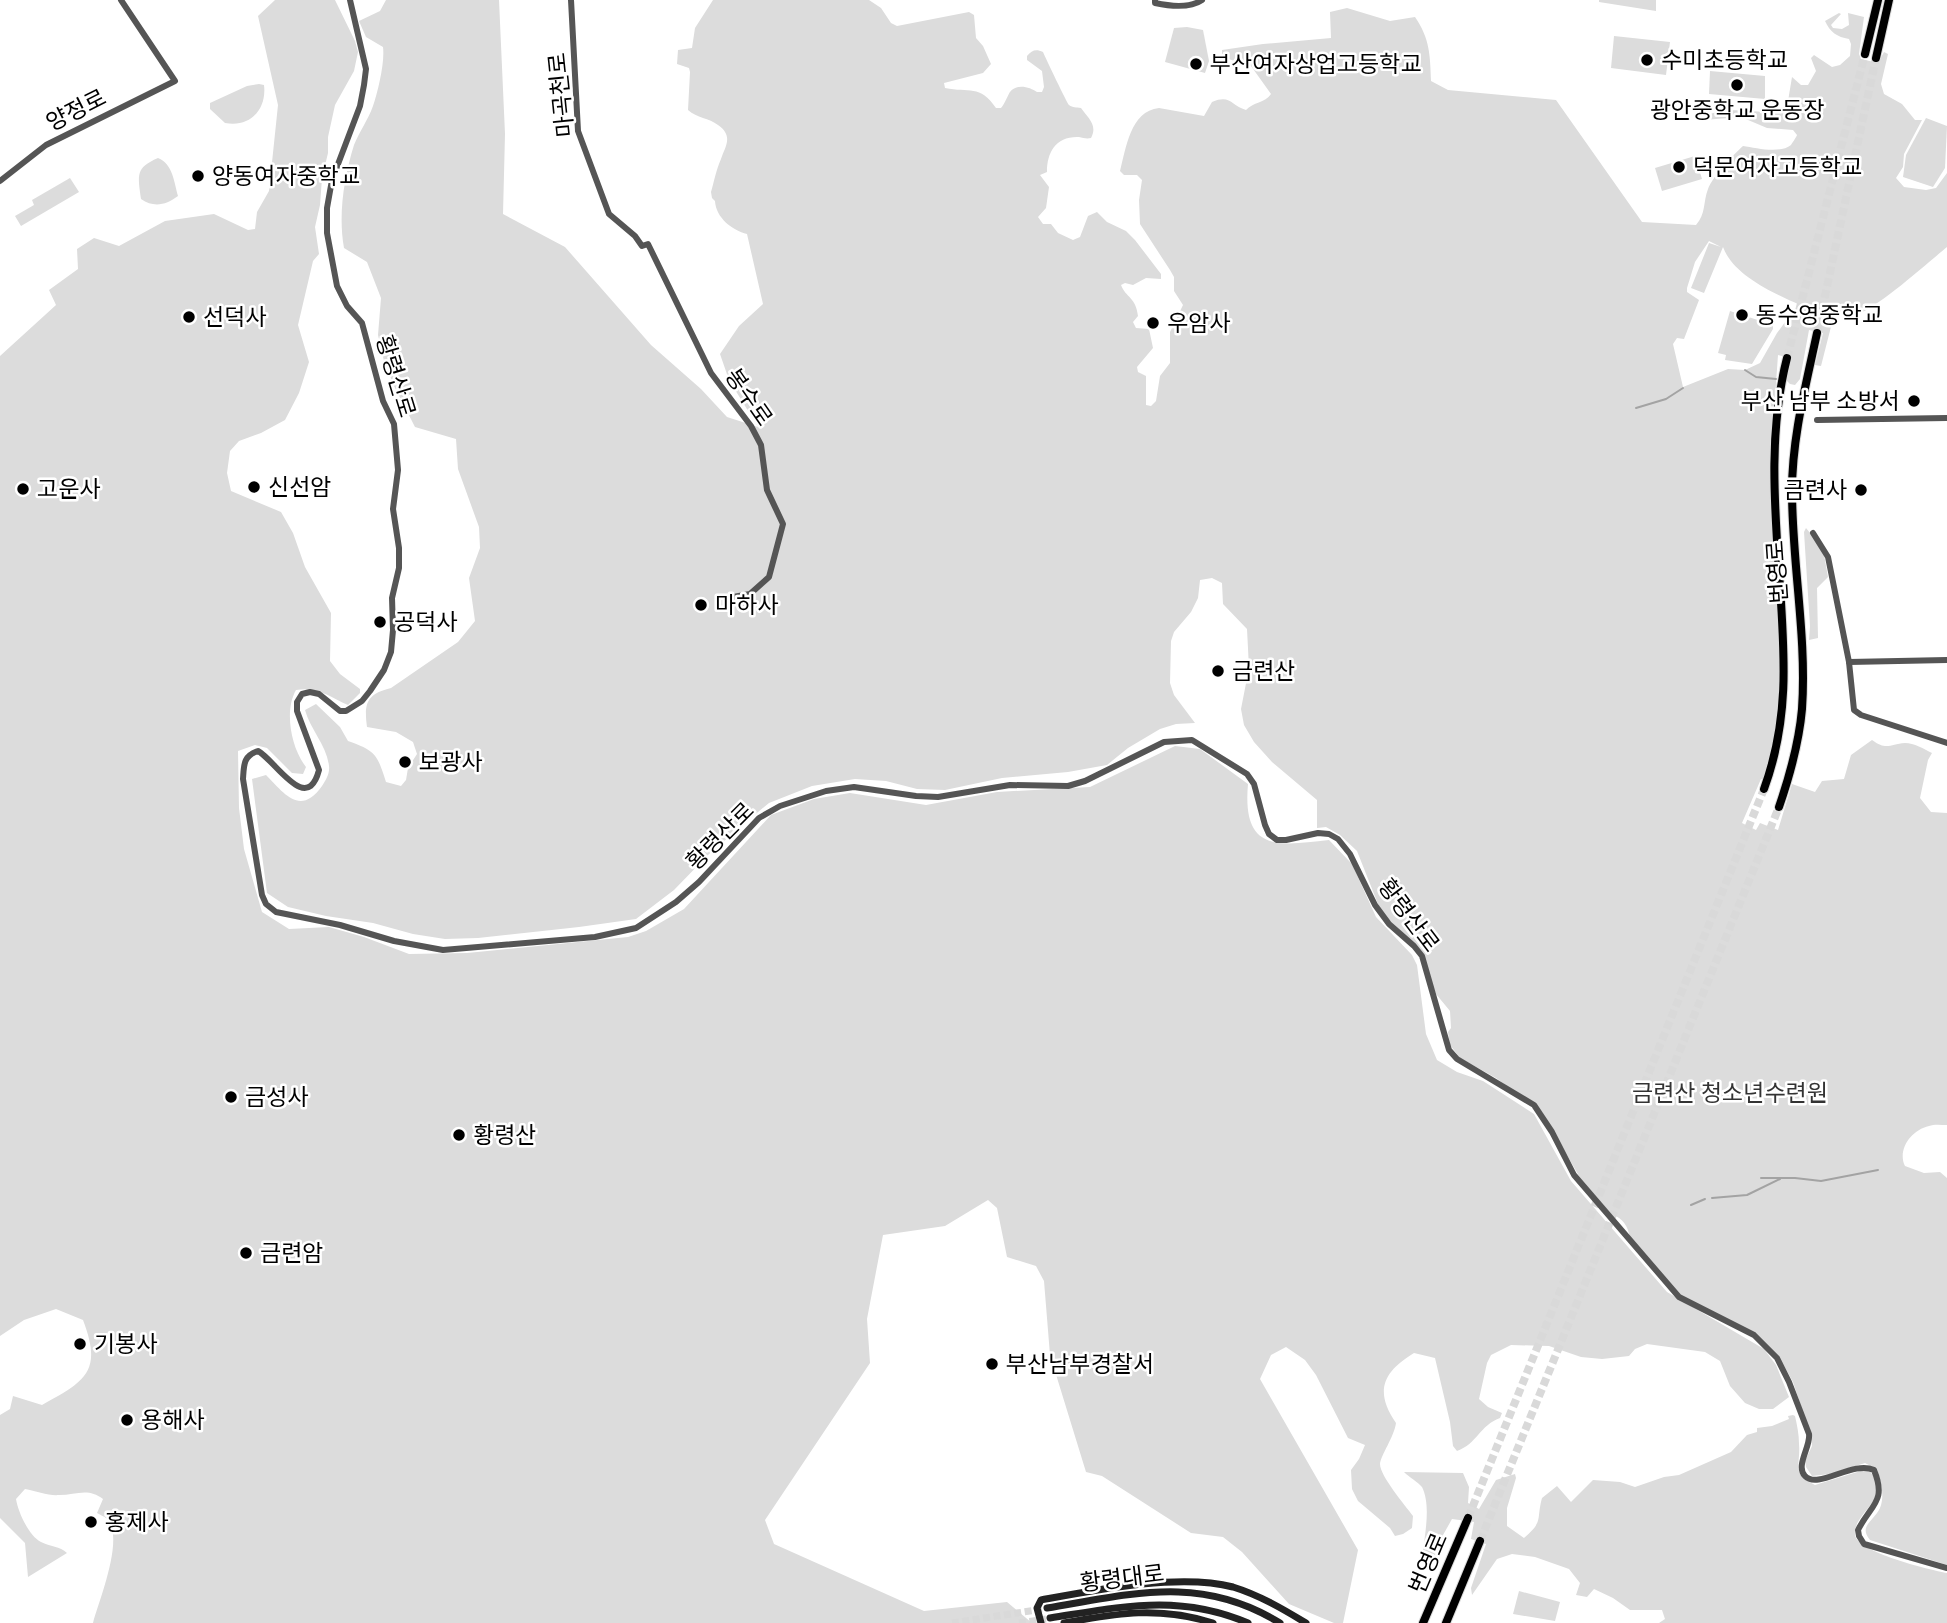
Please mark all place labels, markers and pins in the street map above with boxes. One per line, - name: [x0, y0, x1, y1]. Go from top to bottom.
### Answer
- place label: 수미초등학교: [1661, 46, 1788, 74]
- place label: 부산여자상업고등학교: [1210, 50, 1422, 78]
- marker: 수미초등학교: [1639, 52, 1655, 68]
- marker: 부산여자상업고등학교: [1188, 56, 1204, 72]
- marker: 광안중학교 운동장: [1729, 77, 1745, 93]
- place label: 광안중학교 운동장: [1650, 96, 1824, 124]
- place label: 덕문여자고등학교: [1693, 153, 1862, 181]
- marker: 덕문여자고등학교: [1671, 159, 1687, 175]
- place label: 양동여자중학교: [212, 162, 360, 190]
- marker: 양동여자중학교: [190, 168, 206, 184]
- place label: 동수영중학교: [1756, 301, 1883, 329]
- place label: 선덕사: [203, 303, 266, 331]
- marker: 동수영중학교: [1734, 307, 1750, 323]
- marker: 선덕사: [181, 309, 197, 325]
- place label: 우암사: [1167, 309, 1230, 337]
- marker: 우암사: [1145, 315, 1161, 331]
- place label: 부산 남부 소방서: [1741, 387, 1900, 415]
- marker: 부산 남부 소방서: [1906, 393, 1922, 409]
- place label: 신선암: [268, 473, 331, 501]
- place label: 고운사: [37, 475, 100, 503]
- place label: 금련사: [1784, 476, 1847, 504]
- marker: 신선암: [246, 479, 262, 495]
- marker: 고운사: [15, 481, 31, 497]
- marker: 금련사: [1853, 482, 1869, 498]
- place label: 마하사: [715, 591, 778, 619]
- marker: 마하사: [693, 597, 709, 613]
- place label: 공덕사: [394, 608, 457, 636]
- marker: 공덕사: [372, 614, 388, 630]
- place label: 금련산: [1232, 657, 1295, 685]
- marker: 금련산: [1210, 663, 1226, 679]
- place label: 보광사: [419, 748, 482, 776]
- marker: 보광사: [397, 754, 413, 770]
- place label: 금성사: [245, 1083, 308, 1111]
- marker: 금성사: [223, 1089, 239, 1105]
- place label: 황령산: [473, 1121, 536, 1149]
- marker: 황령산: [451, 1127, 467, 1143]
- place label: 금련암: [260, 1239, 323, 1267]
- marker: 금련암: [238, 1245, 254, 1261]
- place label: 기봉사: [94, 1330, 157, 1358]
- marker: 기봉사: [72, 1336, 88, 1352]
- place label: 부산남부경찰서: [1006, 1350, 1154, 1378]
- marker: 부산남부경찰서: [984, 1356, 1000, 1372]
- place label: 용해사: [141, 1406, 204, 1434]
- marker: 용해사: [119, 1412, 135, 1428]
- place label: 홍제사: [105, 1508, 168, 1536]
- marker: 홍제사: [83, 1514, 99, 1530]

